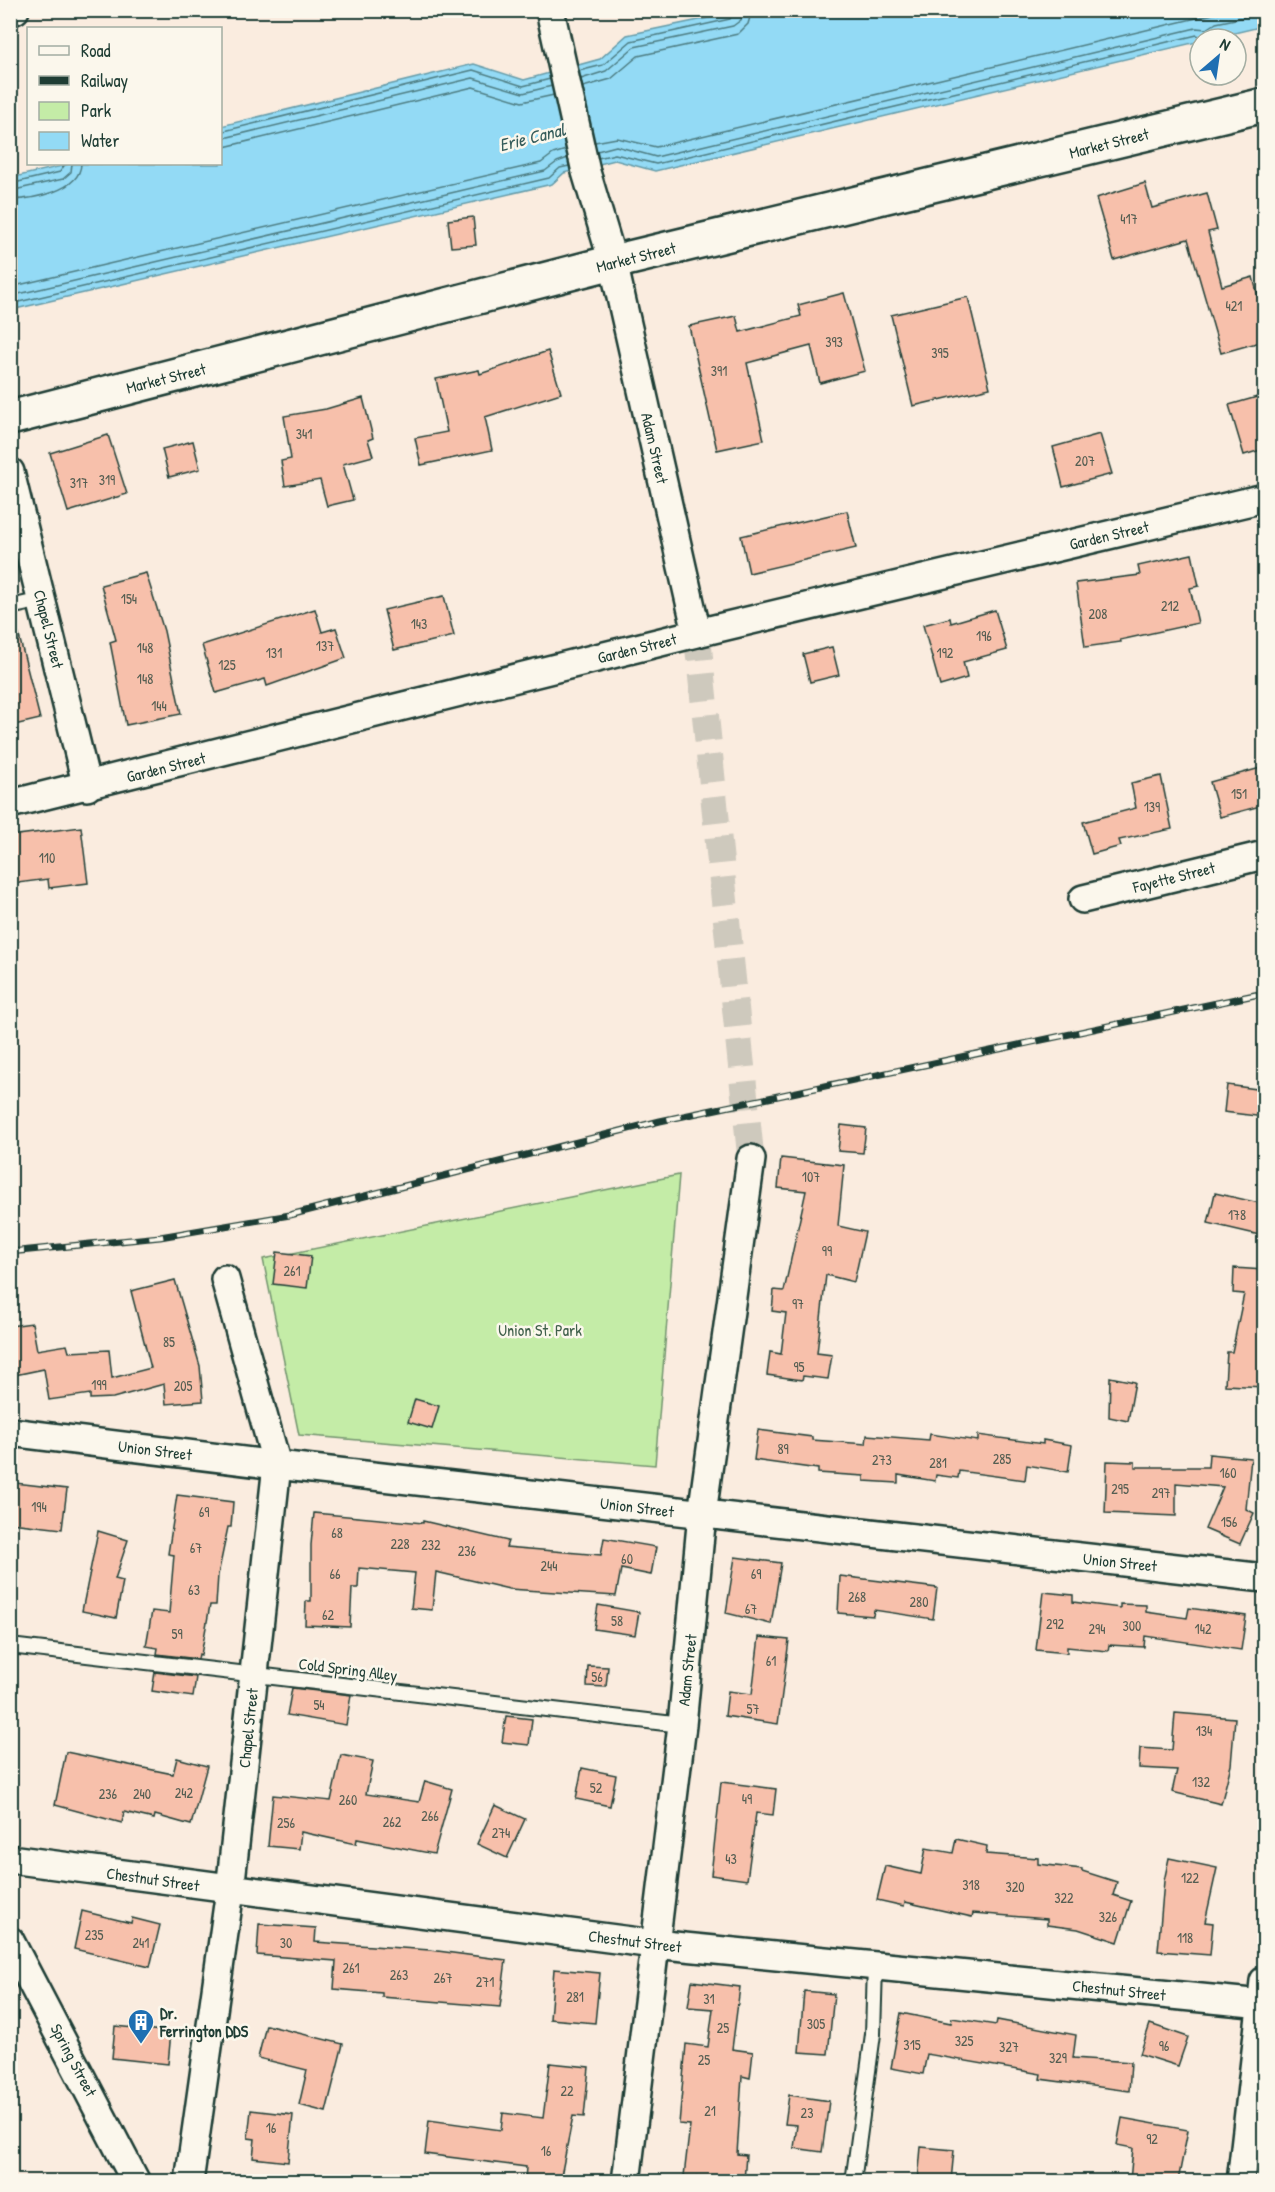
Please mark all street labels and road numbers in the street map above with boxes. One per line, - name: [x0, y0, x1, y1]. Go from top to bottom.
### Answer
- street label: Market Street: [1067, 122, 1152, 164]
- street label: Market Street: [594, 236, 679, 278]
- street label: Market Street: [124, 357, 209, 399]
- street label: Adam Street: [636, 410, 674, 486]
- street label: Garden Street: [1067, 515, 1151, 555]
- street label: Chapel Street: [29, 587, 69, 671]
- street label: Garden Street: [595, 627, 679, 668]
- street label: Garden Street: [124, 746, 208, 787]
- street label: Fayette Street: [1130, 856, 1218, 898]
- street label: Union Street: [117, 1435, 194, 1466]
- street label: Union Street: [599, 1492, 676, 1523]
- street label: Union Street: [1082, 1547, 1159, 1577]
- street label: Adam Street: [672, 1632, 702, 1707]
- street label: Cold Spring Alley: [297, 1652, 399, 1686]
- street label: Chapel Street: [233, 1687, 263, 1769]
- street label: Chestnut Street: [105, 1862, 201, 1896]
- street label: Chestnut Street: [587, 1924, 683, 1958]
- street label: Chestnut Street: [1071, 1974, 1167, 2006]
- street label: Spring Street: [46, 2020, 103, 2101]

